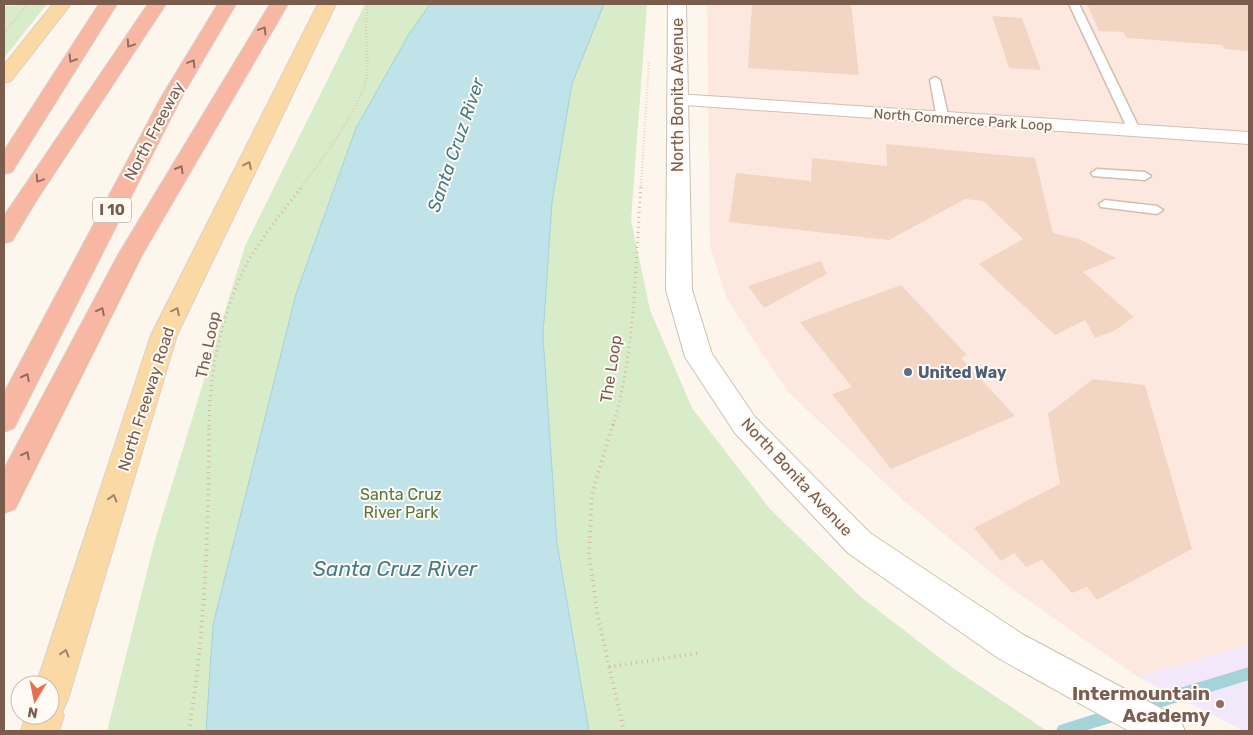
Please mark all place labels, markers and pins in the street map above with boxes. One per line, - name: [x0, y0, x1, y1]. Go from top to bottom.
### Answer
- place label: United Way: [918, 363, 1007, 382]
- marker: United Way: [902, 366, 914, 378]
- place label: Intermountain Academy: [1072, 682, 1211, 727]
- marker: Intermountain Academy: [1214, 698, 1226, 710]

